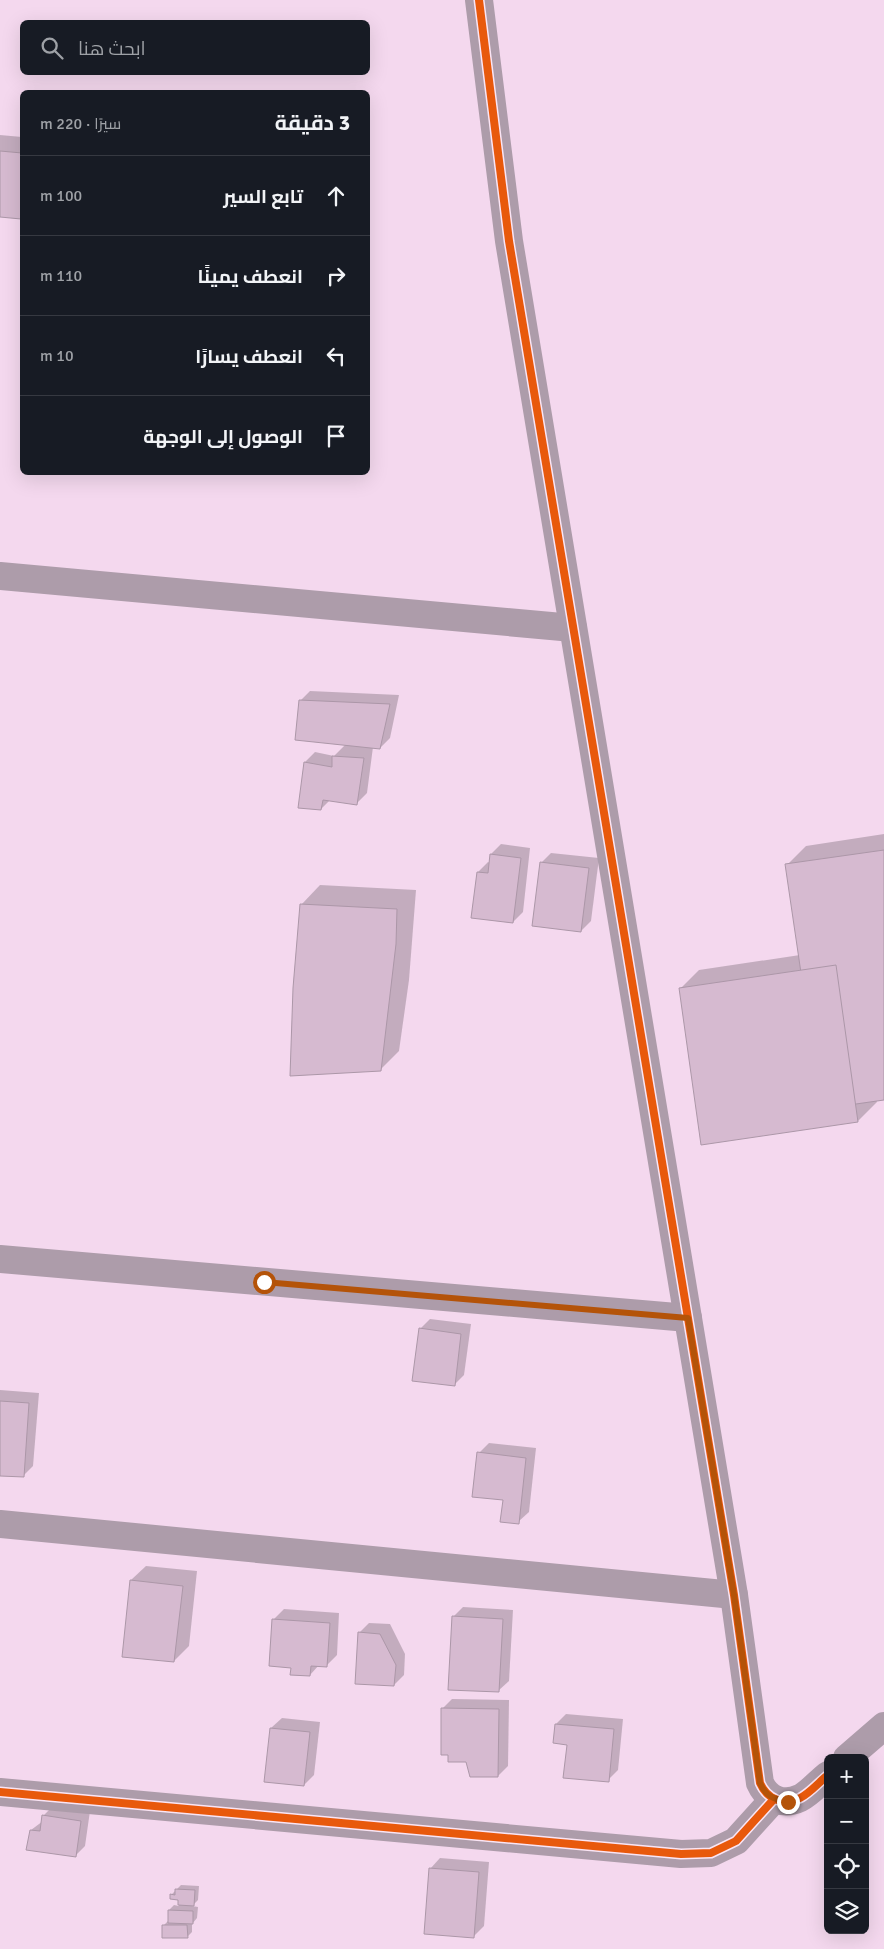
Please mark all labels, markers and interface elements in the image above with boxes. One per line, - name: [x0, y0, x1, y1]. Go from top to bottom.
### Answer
- search box: [20, 20, 370, 75]
- icon: search: [38, 34, 66, 62]
- text: ابحث هنا: [78, 37, 146, 61]
- text: 3 دقيقة: [275, 110, 350, 136]
- text: سيرًا · 220 m: [40, 114, 121, 134]
- icon: ahead: [322, 182, 350, 210]
- text: تابع السير: [223, 185, 303, 209]
- text: 100 m: [40, 186, 82, 206]
- icon: right: [322, 262, 350, 290]
- text: انعطف يمينًا: [198, 265, 303, 289]
- text: 110 m: [40, 266, 82, 286]
- icon: left: [322, 342, 350, 370]
- text: انعطف يسارًا: [195, 345, 303, 369]
- text: 10 m: [40, 346, 74, 366]
- icon: arrive: [322, 422, 350, 450]
- text: الوصول إلى الوجهة: [143, 425, 303, 449]
- route start: [253, 1271, 276, 1294]
- map controls: [824, 1754, 869, 1934]
- button: +: [824, 1754, 869, 1799]
- route end: [777, 1791, 800, 1814]
- button: −: [824, 1799, 869, 1844]
- button: locate: [824, 1844, 869, 1889]
- button: layers: [824, 1889, 869, 1934]

